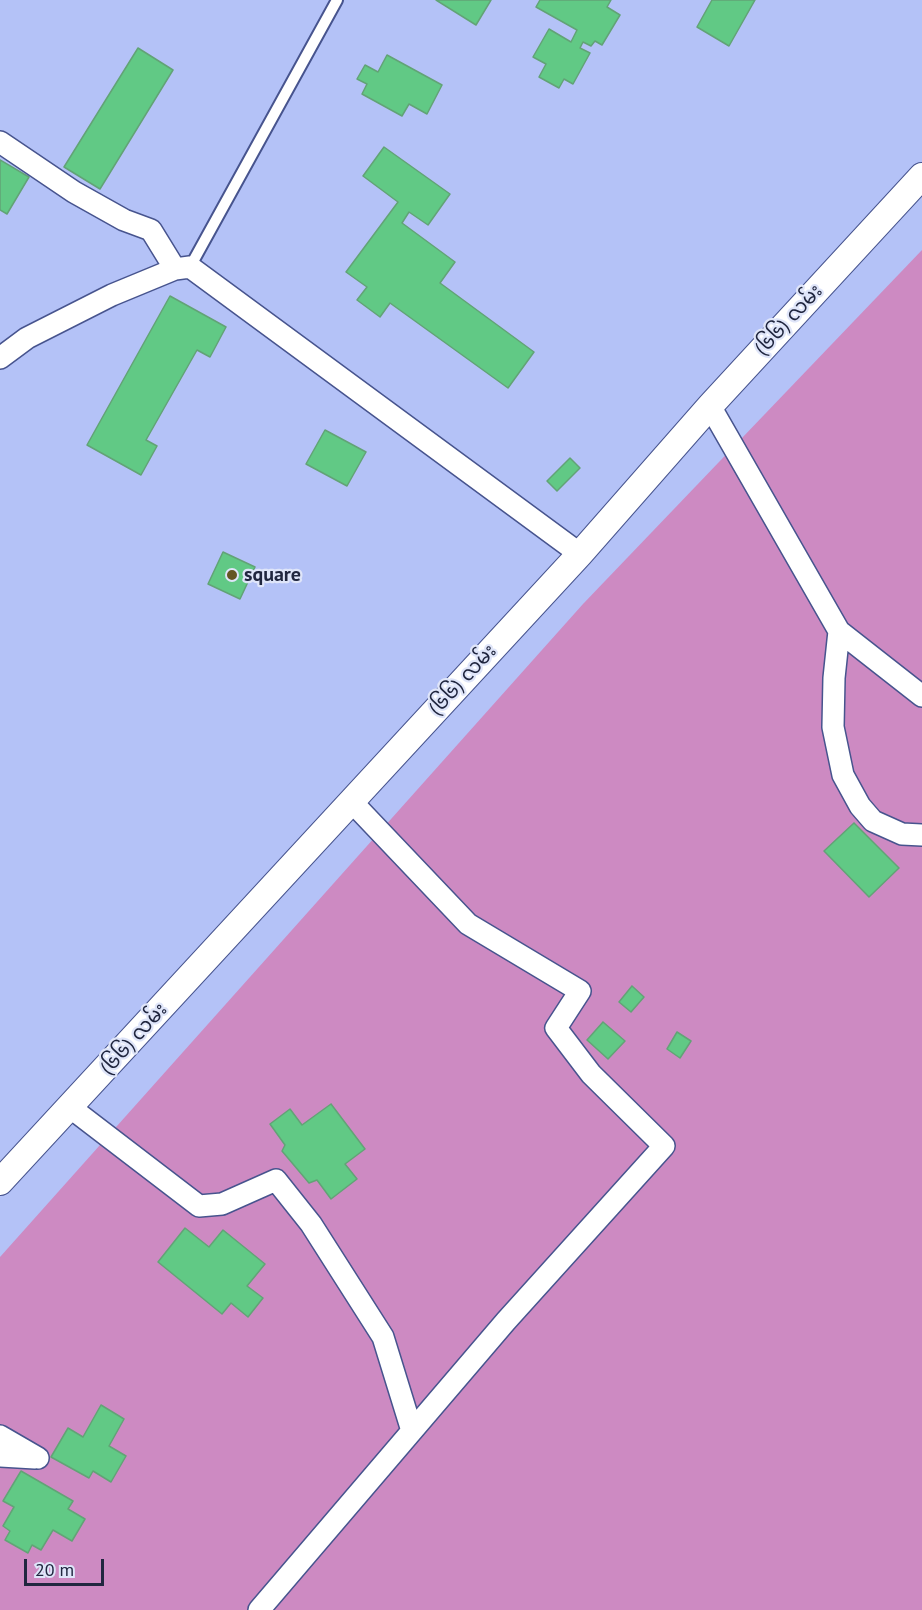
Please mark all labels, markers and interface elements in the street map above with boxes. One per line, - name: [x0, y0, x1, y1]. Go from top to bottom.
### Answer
- street label: (၆၆) လမ်း: [750, 280, 828, 360]
- place label: square: [244, 563, 301, 587]
- marker: square: [225, 568, 239, 582]
- street label: (၆၆) လမ်း: [424, 640, 502, 720]
- street label: (၆၆) လမ်း: [96, 998, 172, 1080]
- scale bar: [27, 1547, 106, 1585]
- text: 20 m: [35, 1558, 74, 1581]

